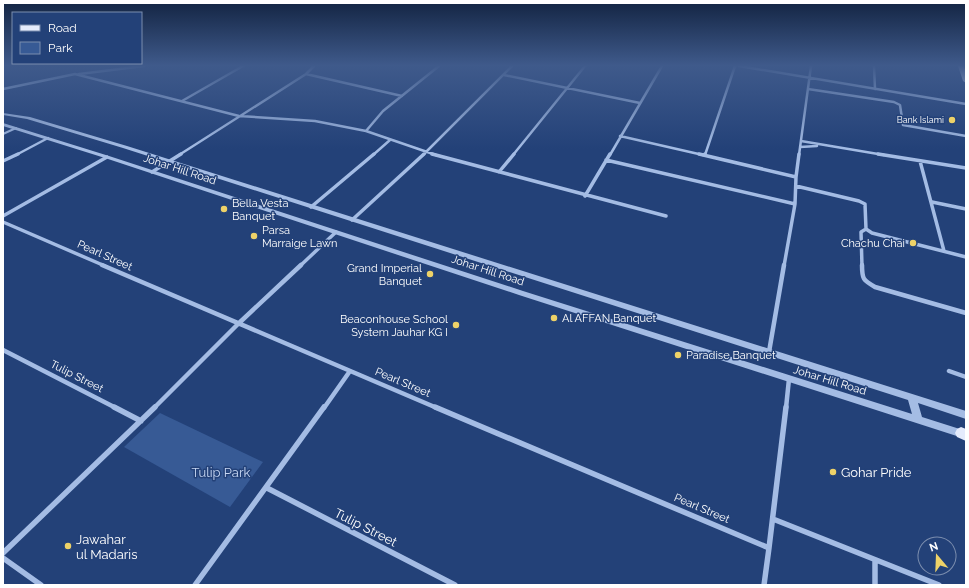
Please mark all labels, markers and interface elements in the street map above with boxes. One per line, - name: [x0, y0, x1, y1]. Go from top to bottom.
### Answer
- legend: [12, 12, 142, 64]
- text: Road: [48, 21, 77, 35]
- text: Park: [48, 41, 73, 55]
- place label: Bank Islami: [897, 115, 944, 125]
- marker: Bank Islami: [947, 115, 957, 125]
- street label: Johar Hill Road: [142, 152, 218, 187]
- place label: Bella Vesta Banquet: [232, 197, 288, 223]
- marker: Bella Vesta Banquet: [219, 204, 229, 214]
- place label: Parsa Marraige Lawn: [262, 224, 337, 250]
- marker: Parsa Marraige Lawn: [249, 231, 259, 241]
- place label: Chachu Chai: [841, 237, 905, 250]
- street label: Pearl Street: [75, 238, 135, 274]
- marker: Chachu Chai: [908, 238, 918, 248]
- street label: Johar Hill Road: [450, 253, 526, 288]
- place label: Grand Imperial Banquet: [347, 262, 422, 288]
- marker: Grand Imperial Banquet: [425, 269, 435, 279]
- place label: Al AFFAN Banquet: [562, 312, 656, 325]
- place label: Beaconhouse School System Jauhar KG I: [340, 313, 448, 339]
- marker: Al AFFAN Banquet: [549, 313, 559, 323]
- marker: Beaconhouse School System Jauhar KG I: [451, 320, 461, 330]
- place label: Paradise Banquet: [686, 349, 776, 362]
- marker: Paradise Banquet: [673, 350, 683, 360]
- street label: Tulip Street: [48, 358, 106, 395]
- street label: Johar Hill Road: [792, 363, 868, 398]
- street label: Pearl Street: [373, 365, 433, 400]
- park label: Tulip Park: [192, 465, 251, 480]
- place label: Gohar Pride: [841, 465, 912, 480]
- marker: Gohar Pride: [828, 467, 838, 477]
- street label: Pearl Street: [672, 491, 732, 526]
- street label: Tulip Street: [332, 505, 400, 550]
- place label: Jawahar ul Madaris: [76, 532, 137, 562]
- north arrow: [917, 536, 957, 576]
- text: N: [928, 540, 940, 555]
- marker: Jawahar ul Madaris: [63, 541, 73, 551]

